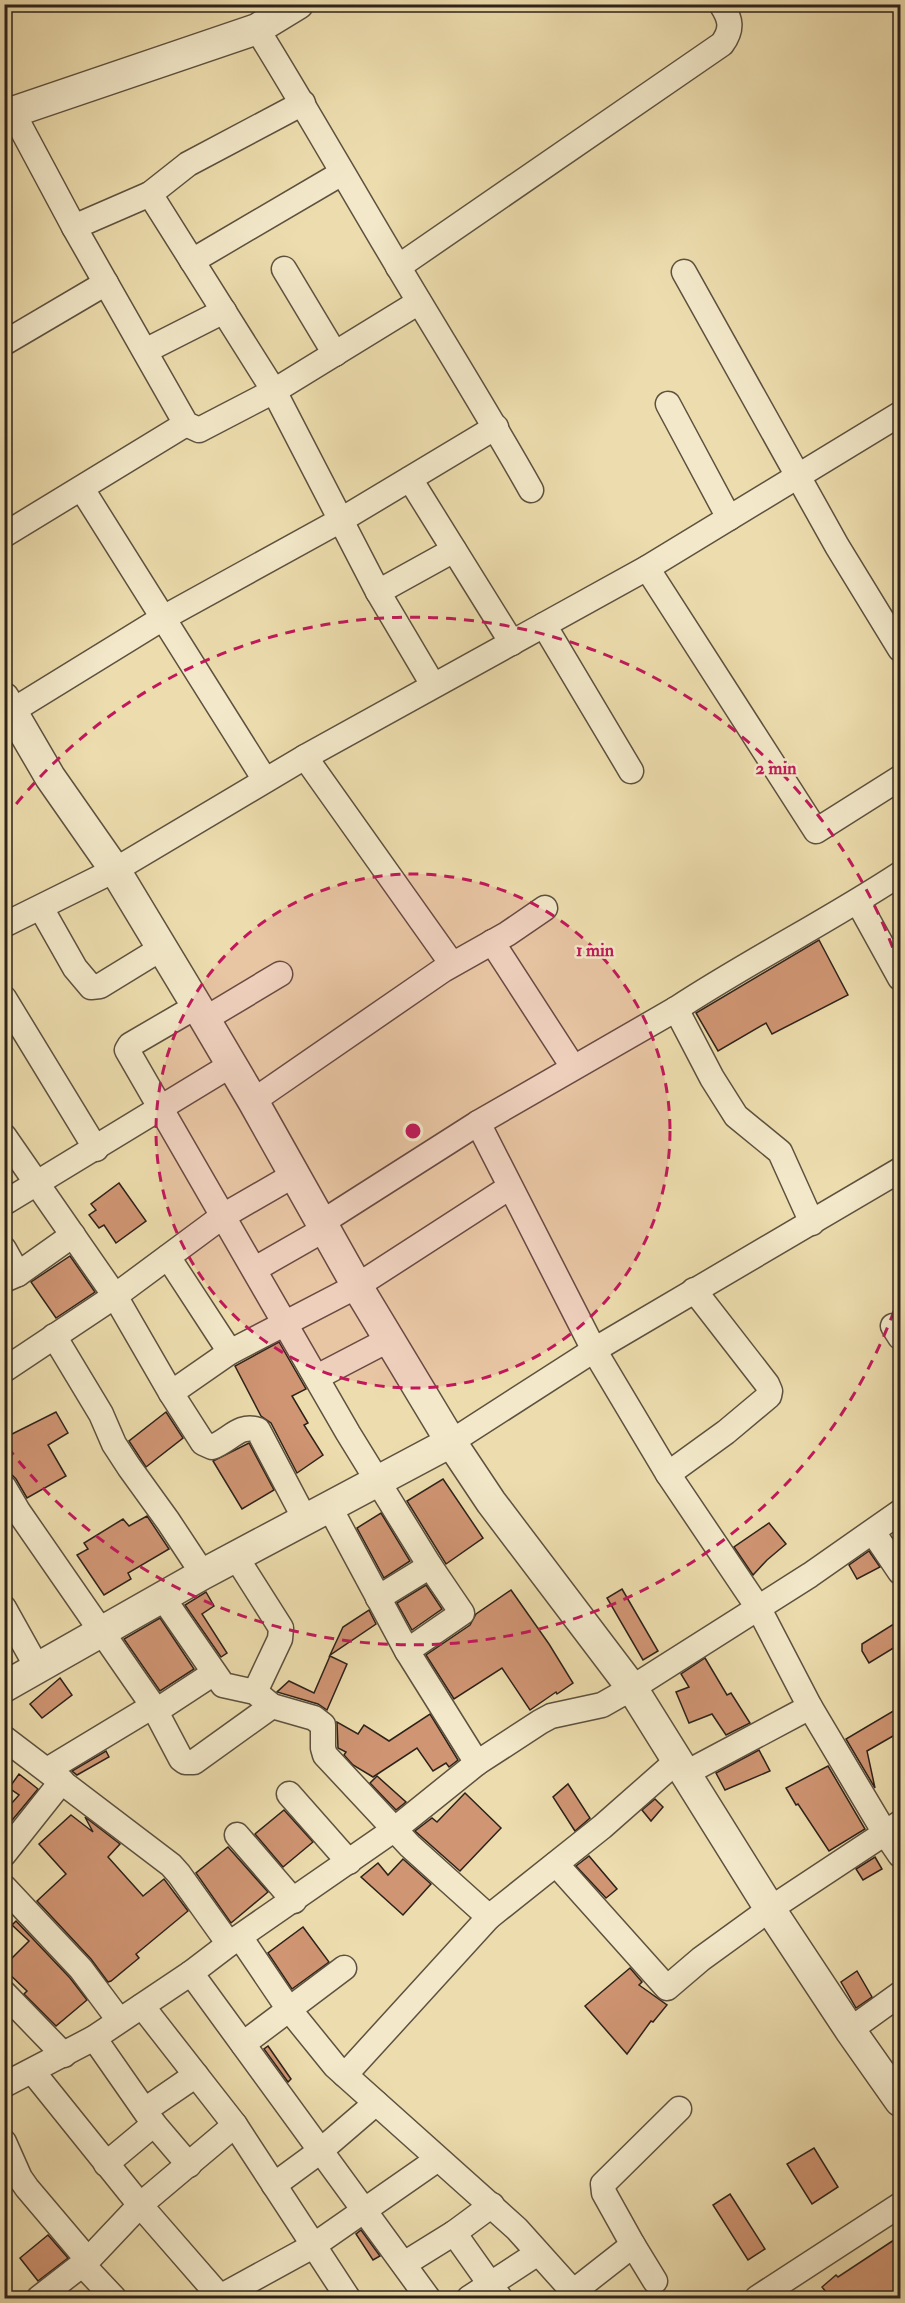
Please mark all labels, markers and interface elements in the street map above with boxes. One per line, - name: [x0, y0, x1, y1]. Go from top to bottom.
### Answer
- text: 2 min: [756, 757, 797, 780]
- text: 1 min: [576, 939, 615, 962]
- centre of rings: [403, 1121, 423, 1141]

